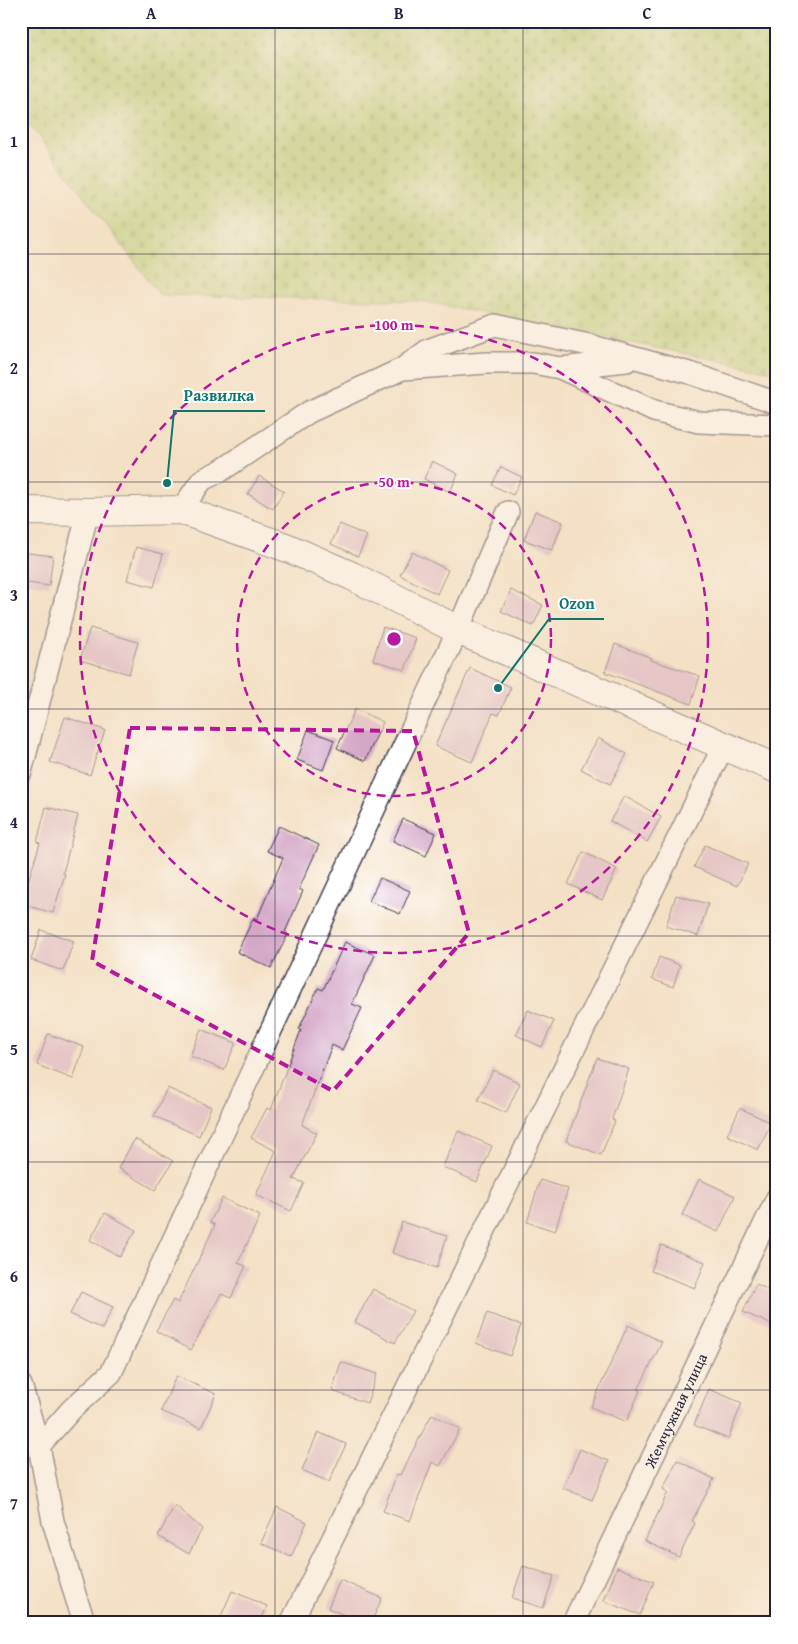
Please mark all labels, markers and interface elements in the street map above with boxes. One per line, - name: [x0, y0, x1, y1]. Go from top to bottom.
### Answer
- text: A: [146, 1, 157, 25]
- text: B: [394, 1, 404, 25]
- text: C: [642, 1, 652, 25]
- text: 1: [10, 129, 18, 153]
- text: 100 m: [374, 314, 414, 335]
- text: 2: [10, 356, 18, 380]
- callout: Развилка: [174, 380, 265, 411]
- text: Развилка: [184, 383, 255, 407]
- text: 50 m: [378, 471, 410, 492]
- text: 3: [10, 583, 18, 607]
- callout: Ozon: [549, 588, 604, 619]
- text: Ozon: [559, 591, 595, 615]
- centre of rings: [385, 630, 403, 648]
- text: 4: [10, 810, 18, 834]
- text: 5: [10, 1037, 18, 1061]
- text: 6: [10, 1264, 18, 1288]
- street label: Жемчужная улица: [638, 1349, 712, 1472]
- text: 7: [10, 1491, 18, 1515]

